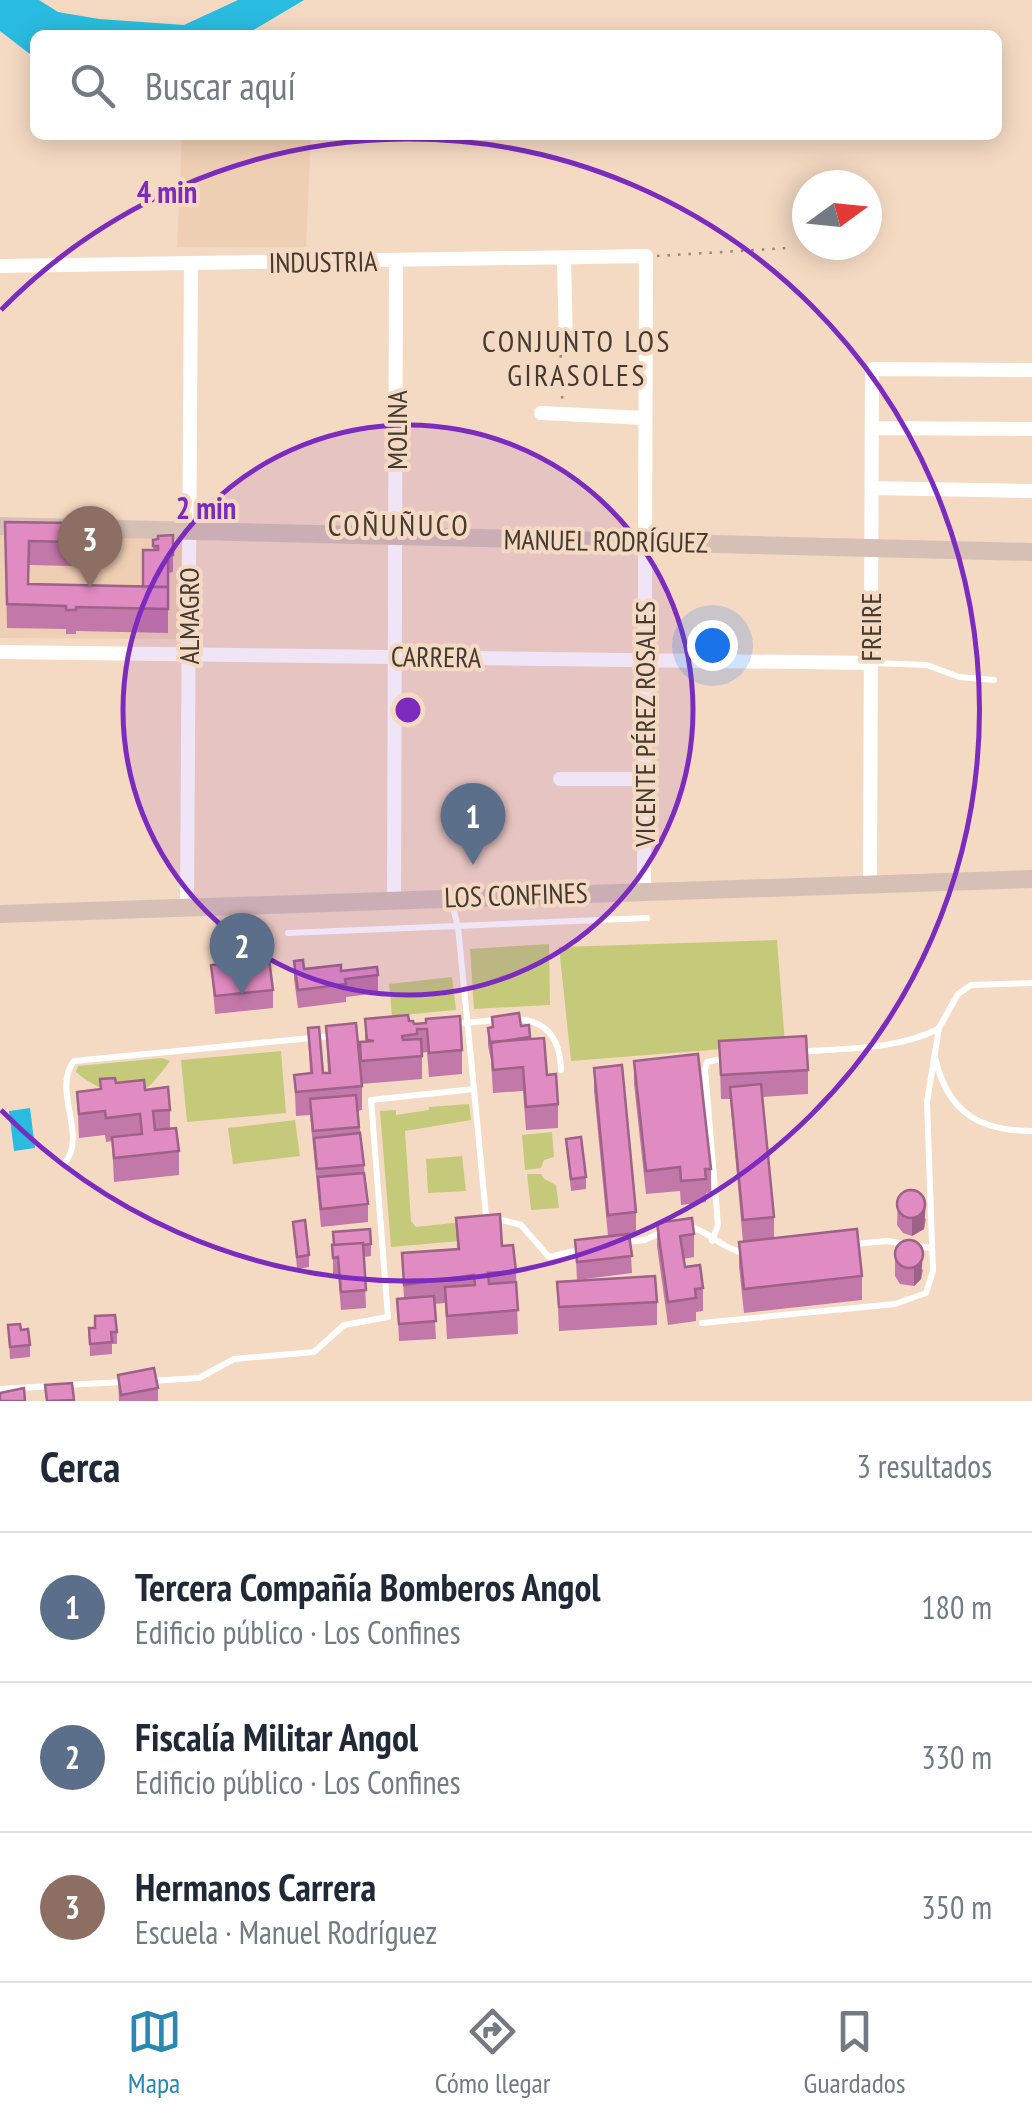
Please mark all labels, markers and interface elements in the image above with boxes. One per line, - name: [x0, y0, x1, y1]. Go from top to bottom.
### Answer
- search box: [30, 30, 1002, 140]
- icon: search: [65, 58, 120, 113]
- text: Buscar aquí: [145, 61, 296, 110]
- north arrow: [792, 170, 882, 260]
- text: 4 min: [137, 172, 197, 211]
- street label: INDUSTRIA: [268, 242, 378, 281]
- district label: CONJUNTO LOS GIRASOLES: [482, 321, 672, 394]
- street label: MOLINA: [378, 389, 415, 470]
- text: 2 min: [176, 488, 236, 527]
- district label: COÑUÑUCO: [328, 505, 470, 544]
- pin: 3: [58, 506, 122, 588]
- street label: MANUEL RODRÍGUEZ: [503, 520, 709, 561]
- street label: ALMAGRO: [170, 567, 207, 665]
- street label: FREIRE: [852, 593, 889, 662]
- street label: VICENTE PÉREZ ROSALES: [626, 601, 663, 848]
- your location: [687, 620, 738, 671]
- street label: CARRERA: [391, 637, 482, 676]
- centre of rings: [390, 692, 426, 728]
- pin: 1: [440, 782, 506, 865]
- street label: LOS CONFINES: [444, 874, 588, 915]
- pin: 2: [210, 912, 274, 995]
- text: Cerca: [40, 1439, 120, 1494]
- text: 3 resultados: [857, 1445, 992, 1487]
- text: Tercera Compañía Bomberos Angol: [135, 1562, 601, 1611]
- text: 1: [65, 1586, 80, 1628]
- text: 180 m: [921, 1586, 992, 1628]
- text: Edificio público · Los Confines: [135, 1611, 461, 1653]
- text: Fiscalía Militar Angol: [135, 1712, 418, 1761]
- text: 2: [65, 1736, 80, 1778]
- text: 330 m: [921, 1736, 992, 1778]
- text: Edificio público · Los Confines: [135, 1761, 461, 1803]
- text: Hermanos Carrera: [135, 1862, 376, 1911]
- text: 3: [65, 1886, 80, 1928]
- text: 350 m: [921, 1886, 992, 1928]
- text: Escuela · Manuel Rodríguez: [135, 1911, 437, 1953]
- tab: Mapa: [127, 2004, 182, 2101]
- tab: Cómo llegar: [435, 2004, 550, 2101]
- tab: Guardados: [804, 2004, 905, 2101]

